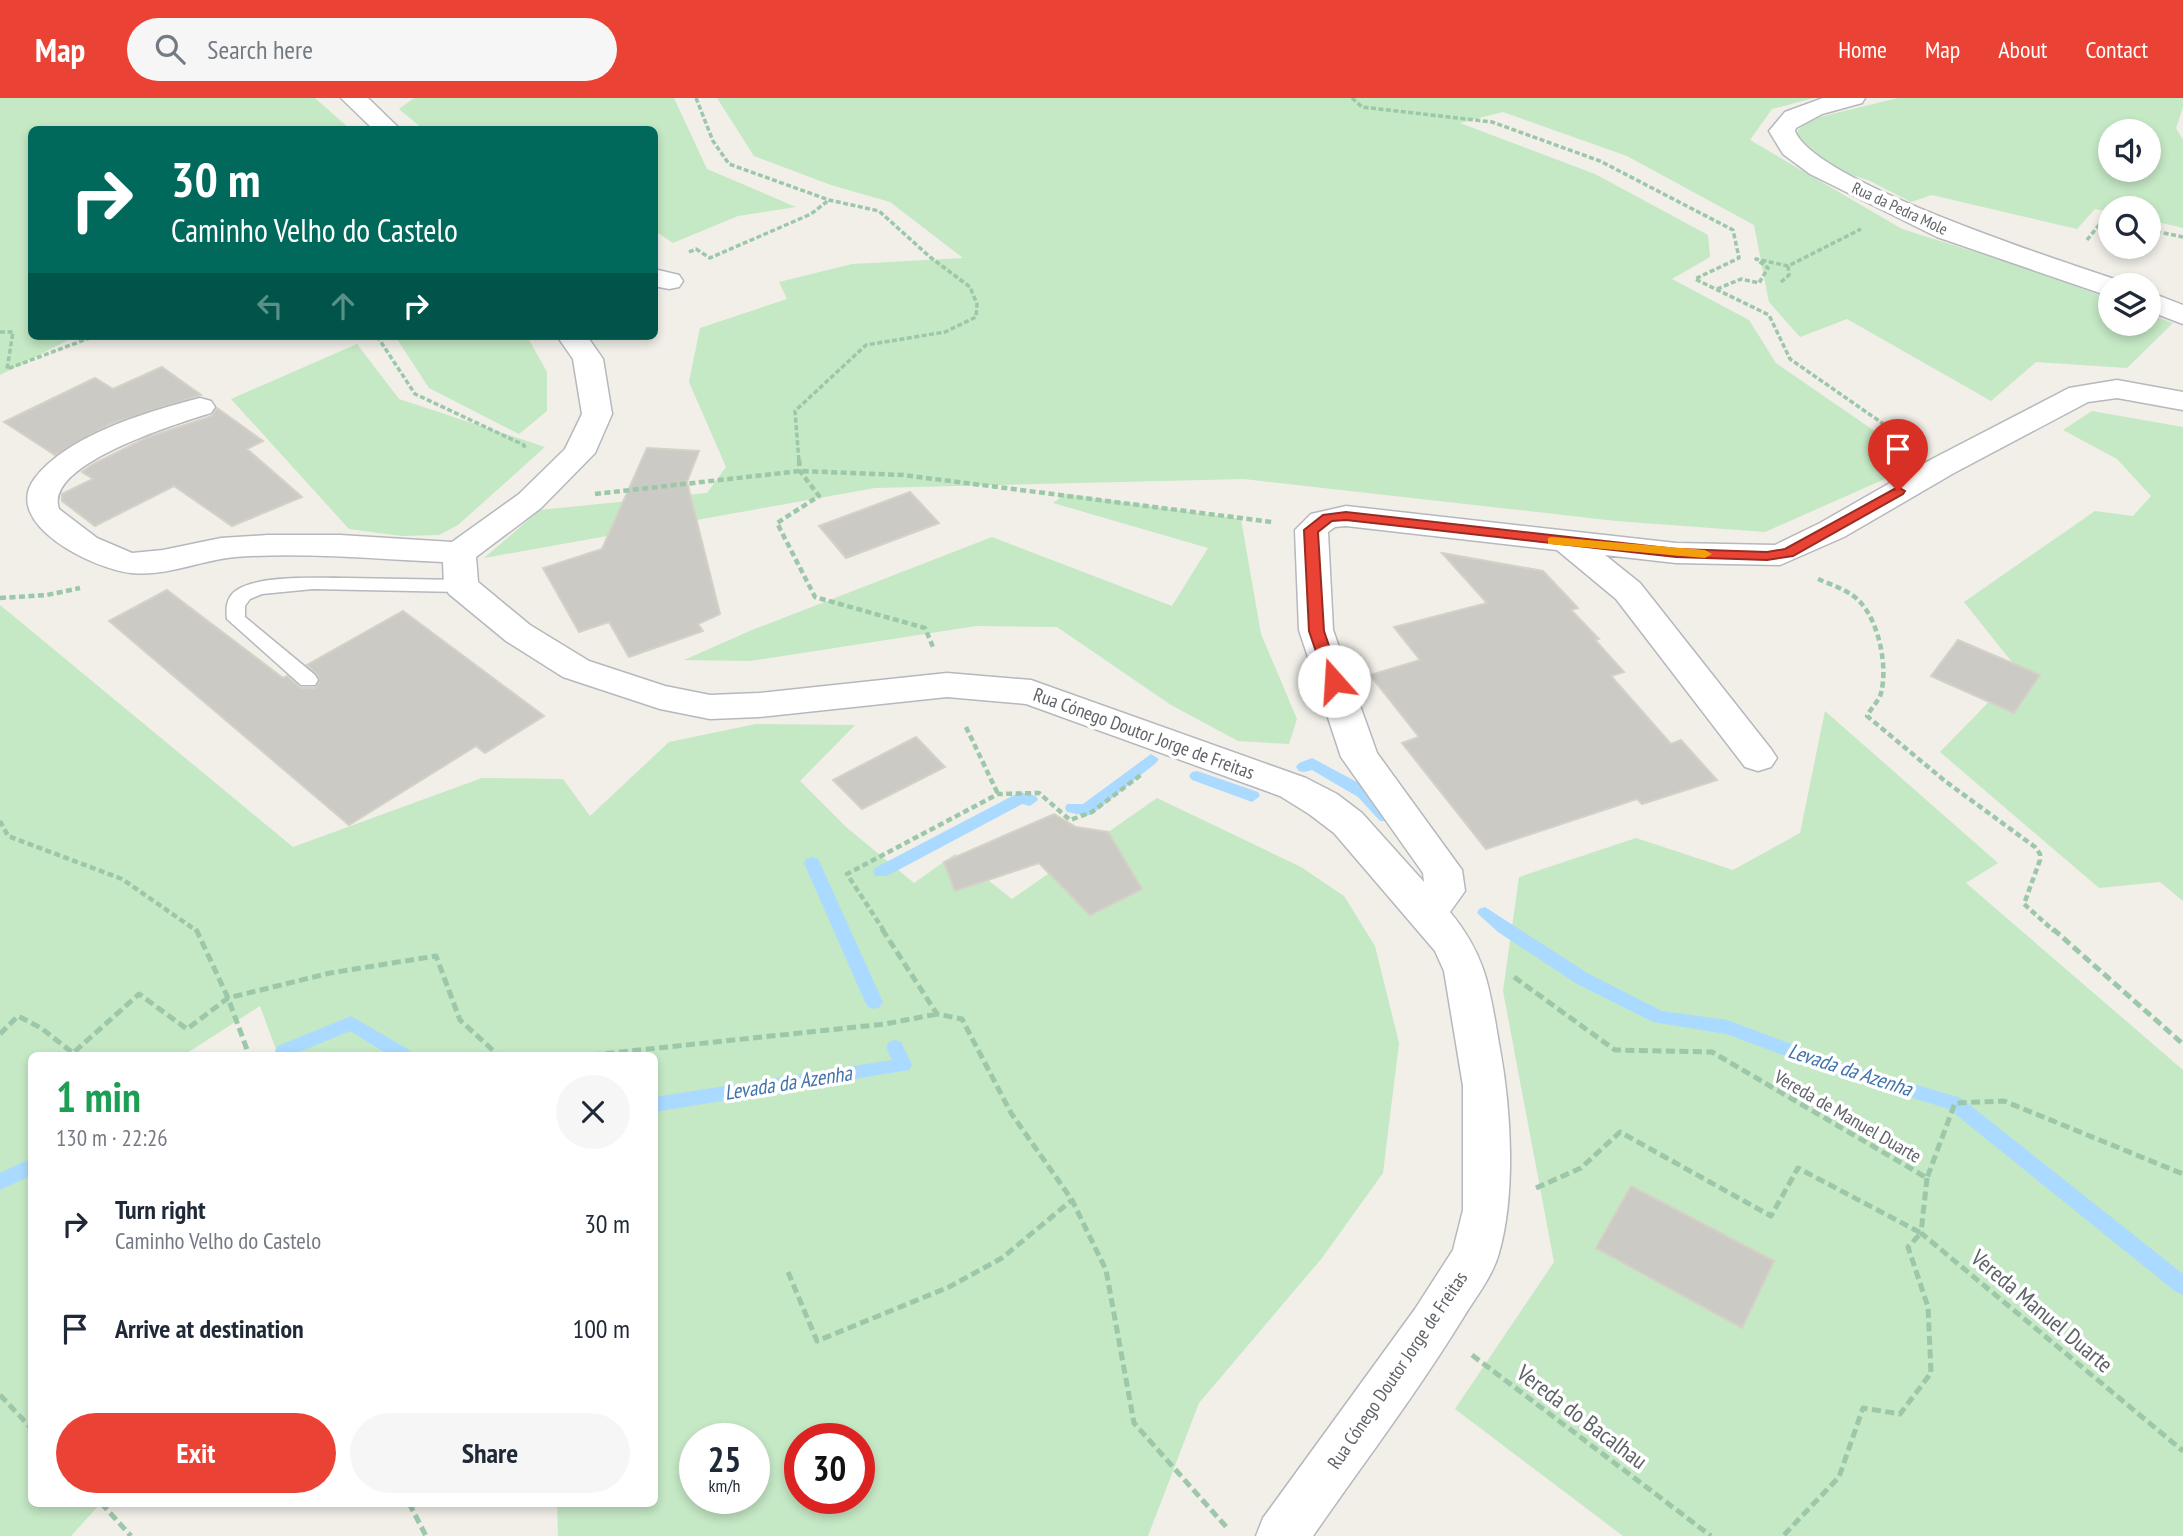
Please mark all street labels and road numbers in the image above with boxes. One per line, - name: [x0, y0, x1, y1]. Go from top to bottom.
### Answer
- street label: Rua da Pedra Mole: [1849, 177, 1951, 239]
- street label: Rua Cónego Doutor Jorge de Freitas: [1030, 682, 1258, 784]
- street label: Vereda de Manuel Duarte: [1769, 1064, 1926, 1168]
- street label: Vereda Manuel Duarte: [1965, 1242, 2119, 1378]
- street label: Rua Cónego Doutor Jorge de Freitas: [1322, 1267, 1472, 1473]
- street label: Vereda do Bacalhau: [1511, 1358, 1653, 1475]

